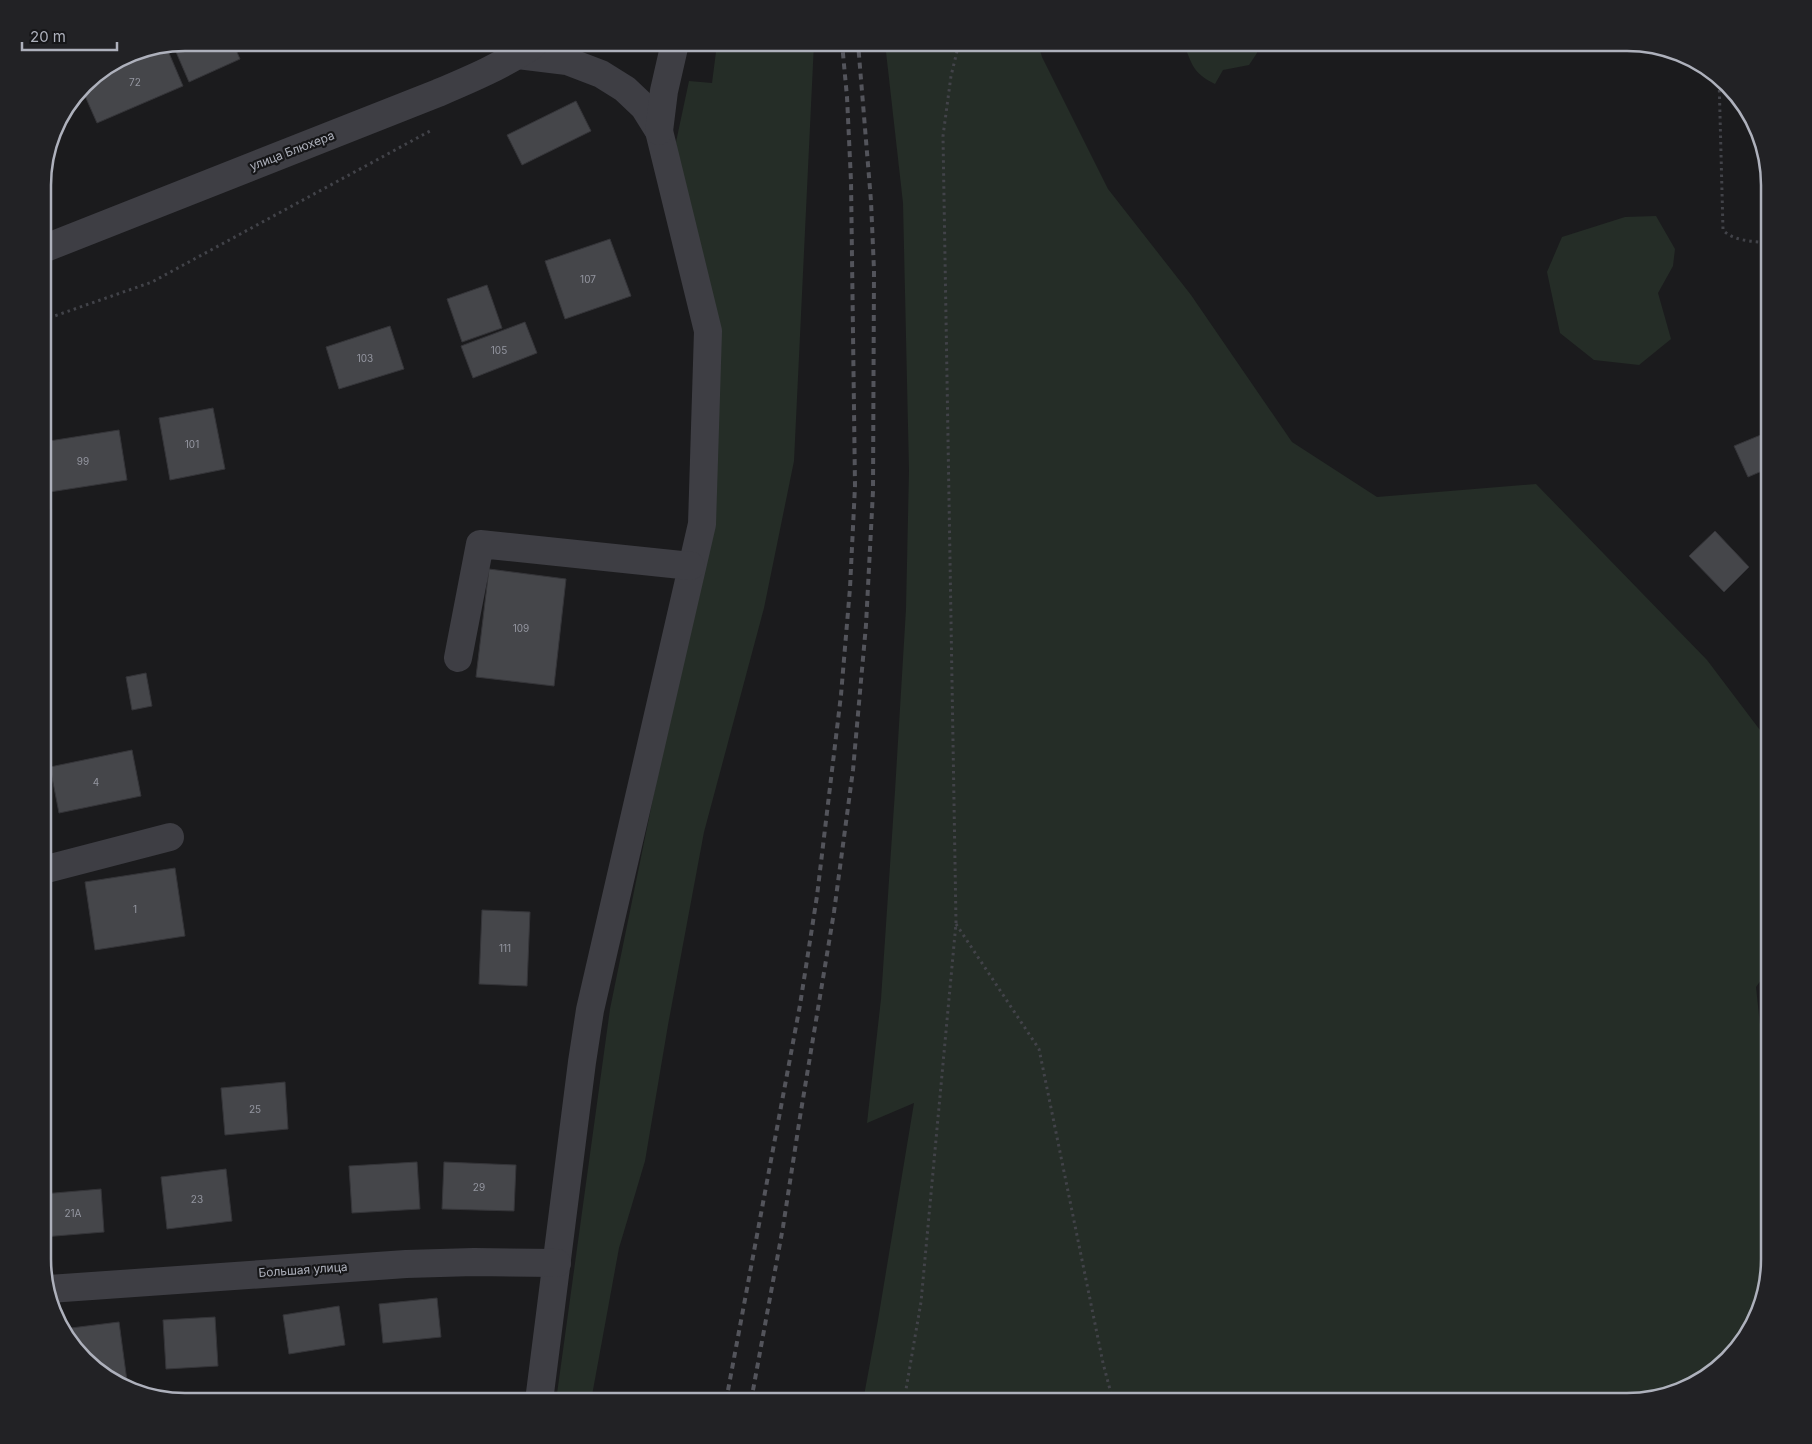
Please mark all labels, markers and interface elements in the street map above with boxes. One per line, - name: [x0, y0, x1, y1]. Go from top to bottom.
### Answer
- scale bar: [22, 20, 118, 52]
- text: 20 m: [30, 27, 66, 46]
- house number: 72: [129, 76, 141, 88]
- street label: улица Блюхера: [247, 127, 336, 174]
- house number: 107: [580, 273, 596, 285]
- house number: 105: [491, 344, 507, 356]
- house number: 103: [357, 352, 373, 364]
- house number: 101: [185, 438, 199, 450]
- house number: 99: [77, 455, 89, 467]
- house number: 109: [513, 622, 529, 634]
- house number: 4: [93, 776, 99, 788]
- house number: 1: [133, 903, 137, 915]
- house number: 111: [499, 942, 511, 954]
- house number: 25: [249, 1103, 261, 1115]
- house number: 29: [473, 1181, 485, 1193]
- house number: 23: [191, 1193, 203, 1205]
- house number: 21А: [64, 1207, 82, 1219]
- street label: Большая улица: [258, 1259, 348, 1280]

